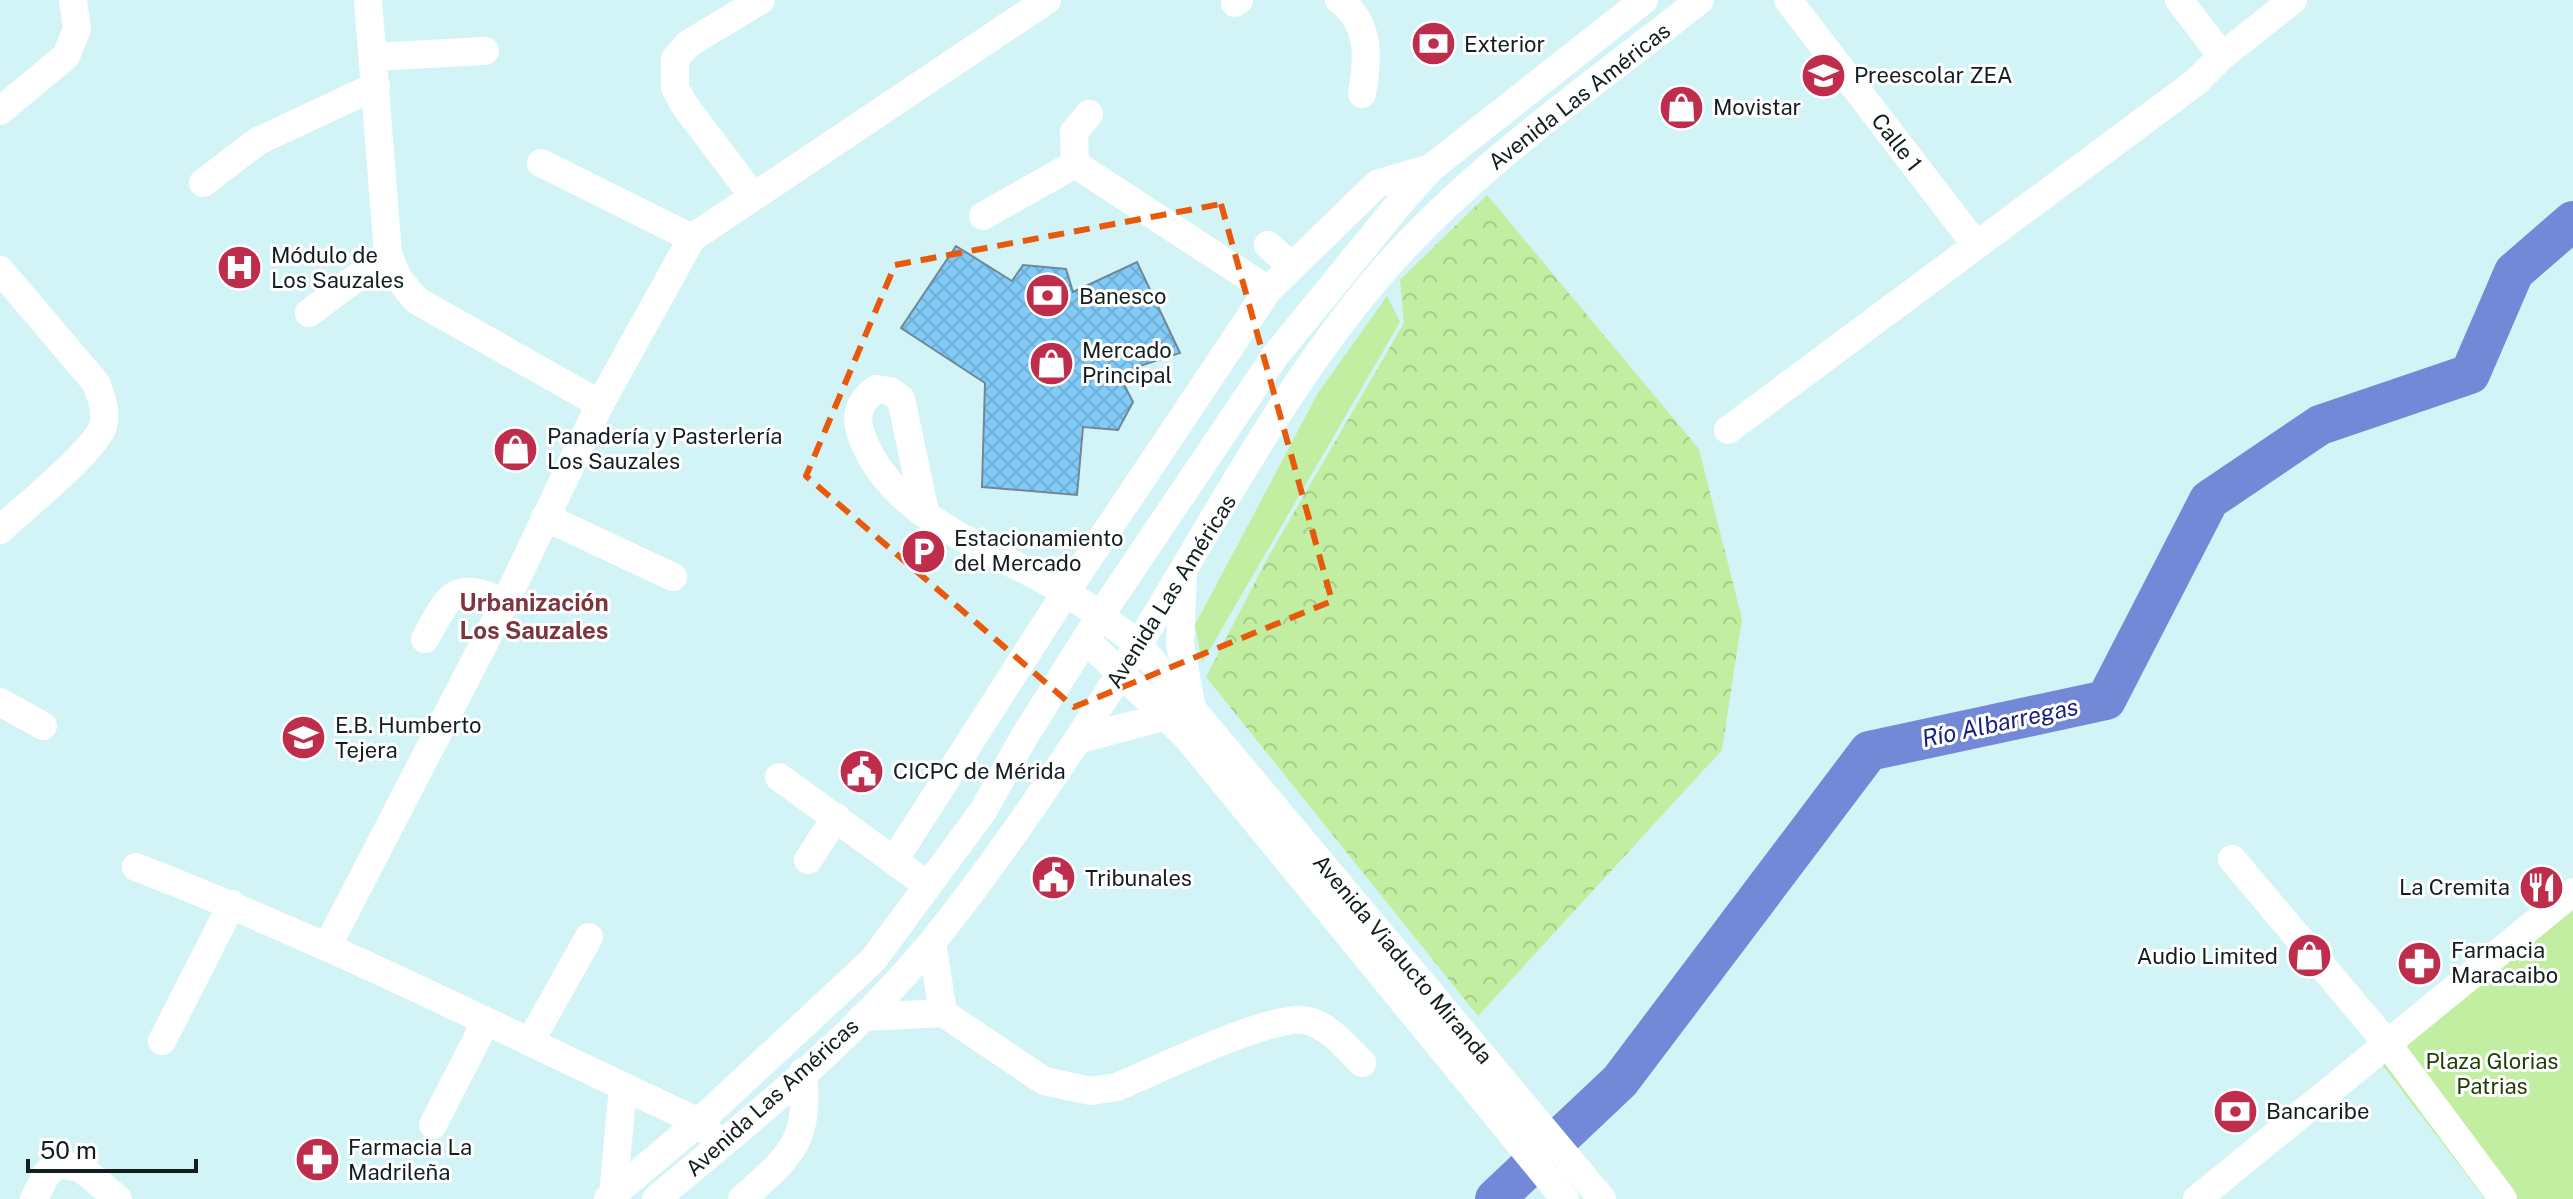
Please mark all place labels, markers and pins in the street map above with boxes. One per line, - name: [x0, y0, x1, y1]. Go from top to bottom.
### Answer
- bank icon: Exterior: [1409, 20, 1457, 68]
- place label: Exterior: [1464, 31, 1545, 57]
- school or university icon: Preescolar ZEA: [1799, 51, 1847, 99]
- place label: Preescolar ZEA: [1854, 62, 2013, 88]
- shop icon: Movistar: [1658, 83, 1706, 131]
- place label: Movistar: [1713, 94, 1801, 120]
- place label: Módulo de Los Sauzales: [271, 242, 404, 293]
- hospital icon: Módulo de Los Sauzales: [216, 244, 264, 292]
- bank icon: Banesco: [1024, 272, 1072, 320]
- place label: Banesco: [1079, 283, 1166, 309]
- place label: Mercado Principal: [1082, 337, 1172, 388]
- shop icon: Mercado Principal: [1027, 339, 1075, 387]
- place label: Panadería y Pasterlería Los Sauzales: [547, 423, 782, 474]
- shop icon: Panadería y Pasterlería Los Sauzales: [492, 425, 540, 473]
- place label: Estacionamiento del Mercado: [954, 525, 1123, 576]
- parking icon: Estacionamiento del Mercado: [899, 527, 947, 575]
- place label: E.B. Humberto Tejera: [335, 712, 481, 763]
- school or university icon: E.B. Humberto Tejera: [280, 714, 328, 762]
- public building icon: CICPC de Mérida: [838, 747, 886, 795]
- place label: CICPC de Mérida: [893, 758, 1066, 784]
- public building icon: Tribunales: [1030, 854, 1078, 902]
- restaurant icon: La Cremita: [2517, 863, 2565, 911]
- place label: Tribunales: [1085, 865, 1192, 891]
- place label: La Cremita: [2399, 874, 2510, 900]
- shop icon: Audio Limited: [2285, 932, 2333, 980]
- place label: Farmacia Maracaibo: [2451, 937, 2558, 988]
- pharmacy icon: Farmacia Maracaibo: [2396, 939, 2444, 987]
- place label: Audio Limited: [2137, 943, 2278, 969]
- bank icon: Bancaribe: [2211, 1087, 2259, 1135]
- place label: Bancaribe: [2266, 1098, 2369, 1124]
- place label: Farmacia La Madrileña: [348, 1134, 472, 1185]
- pharmacy icon: Farmacia La Madrileña: [293, 1136, 341, 1184]

